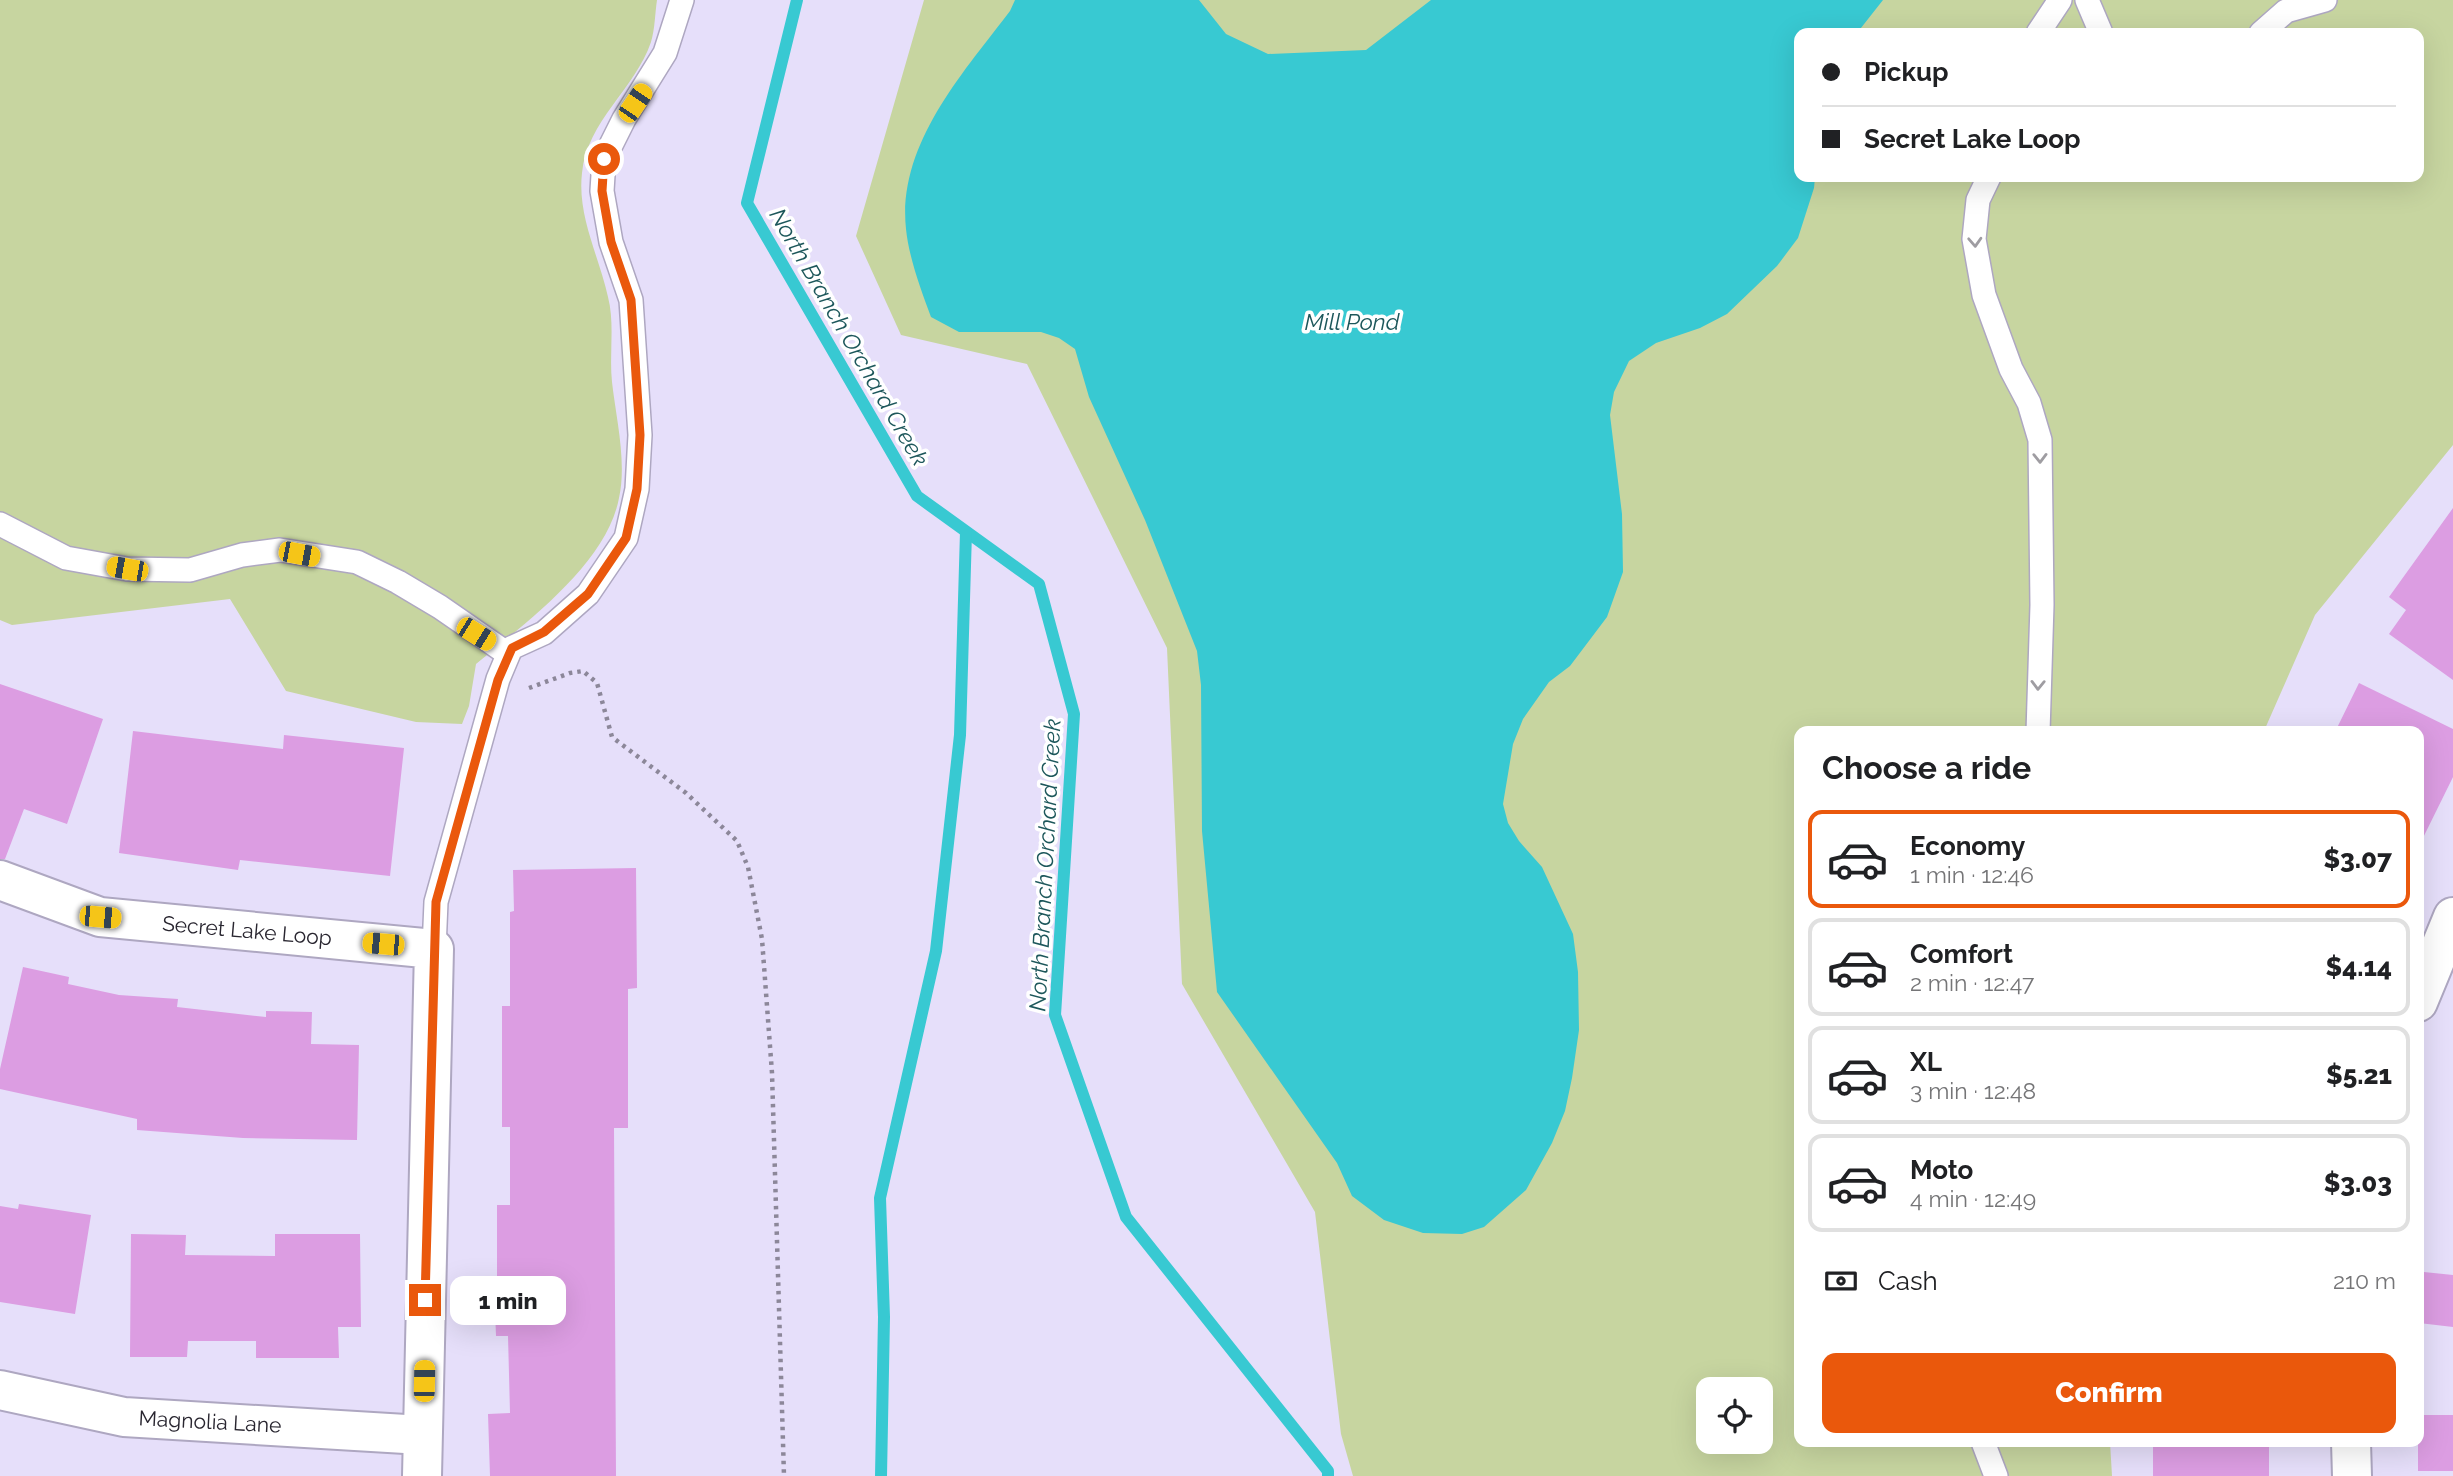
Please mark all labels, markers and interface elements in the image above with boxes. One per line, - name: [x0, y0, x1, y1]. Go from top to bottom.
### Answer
- text: Pickup: [1864, 57, 1949, 87]
- car: [615, 80, 656, 126]
- text: Secret Lake Loop: [1864, 124, 2081, 154]
- route start: [588, 143, 620, 175]
- water label: North Branch Orchard Creek: [764, 203, 934, 470]
- one-way arrow: [1968, 237, 1983, 248]
- water label: Mill Pond: [1305, 308, 1401, 335]
- one-way arrow: [2033, 453, 2048, 464]
- car: [277, 540, 322, 568]
- car: [105, 555, 150, 583]
- car: [453, 614, 500, 654]
- one-way arrow: [2030, 681, 2046, 691]
- water label: North Branch Orchard Creek: [1023, 718, 1066, 1012]
- text: Choose a ride: [1822, 749, 2031, 786]
- icon: car: [1826, 828, 1889, 891]
- text: Economy: [1910, 831, 2025, 861]
- text: $3.07: [2324, 844, 2392, 874]
- text: 1 min · 12:46: [1910, 861, 2034, 888]
- car: [79, 905, 122, 929]
- street label: Secret Lake Loop: [161, 911, 333, 950]
- car: [362, 932, 405, 956]
- icon: car: [1826, 936, 1889, 999]
- text: Comfort: [1910, 939, 2013, 969]
- text: $4.14: [2326, 952, 2392, 982]
- text: 2 min · 12:47: [1910, 969, 2034, 996]
- icon: car: [1826, 1044, 1889, 1107]
- text: XL: [1910, 1047, 1942, 1077]
- text: $5.21: [2326, 1060, 2392, 1090]
- text: 3 min · 12:48: [1910, 1077, 2036, 1104]
- icon: car: [1826, 1152, 1889, 1215]
- text: Moto: [1910, 1155, 1973, 1185]
- text: $3.03: [2324, 1168, 2392, 1198]
- text: 4 min · 12:49: [1910, 1185, 2036, 1212]
- icon: cash: [1822, 1262, 1860, 1300]
- text: Cash: [1878, 1266, 1938, 1296]
- text: 210 m: [2333, 1267, 2396, 1294]
- callout: 1 min: [450, 1276, 565, 1324]
- route end: [409, 1284, 441, 1316]
- text: 1 min: [478, 1287, 538, 1314]
- button: Confirm: [1822, 1353, 2396, 1433]
- car: [414, 1360, 435, 1402]
- map controls: [1696, 1377, 1773, 1454]
- button: locate: [1696, 1377, 1773, 1454]
- street label: Magnolia Lane: [138, 1405, 282, 1438]

